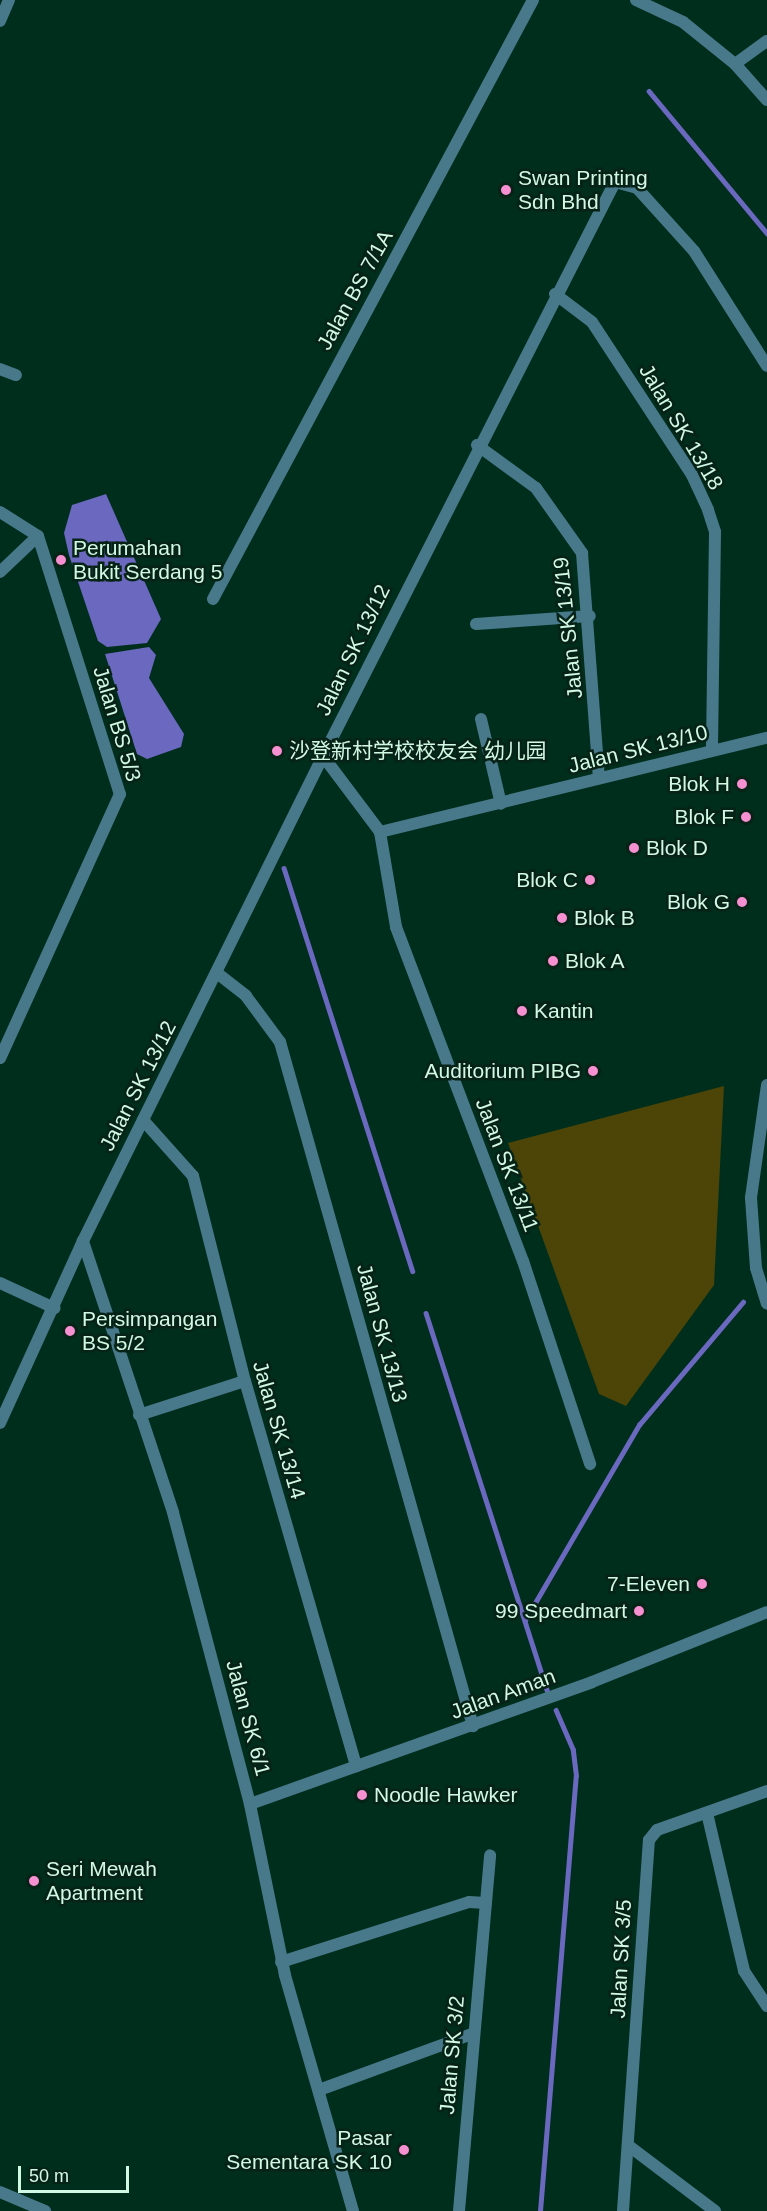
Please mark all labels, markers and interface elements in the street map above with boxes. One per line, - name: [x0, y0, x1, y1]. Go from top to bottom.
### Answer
- place label: Swan Printing Sdn Bhd: [518, 165, 648, 215]
- marker: Swan Printing Sdn Bhd: [499, 183, 513, 197]
- street label: Jalan BS 7/1A: [312, 226, 398, 354]
- street label: Jalan SK 13/18: [634, 359, 728, 495]
- place label: Perumahan Bukit Serdang 5: [73, 535, 222, 585]
- marker: Perumahan Bukit Serdang 5: [54, 553, 68, 567]
- street label: Jalan SK 13/19: [548, 556, 588, 700]
- street label: Jalan SK 13/12: [310, 580, 396, 720]
- street label: Jalan BS 5/3: [88, 663, 146, 785]
- street label: Jalan SK 13/10: [566, 720, 710, 778]
- place label: 沙登新村学校校友会 幼儿园: [289, 738, 547, 764]
- marker: 沙登新村学校校友会 幼儿园: [270, 744, 284, 758]
- place label: Blok H: [668, 771, 730, 797]
- marker: Blok H: [735, 777, 749, 791]
- place label: Blok F: [674, 804, 734, 830]
- marker: Blok F: [739, 810, 753, 824]
- place label: Blok D: [646, 835, 708, 861]
- marker: Blok D: [627, 841, 641, 855]
- place label: Blok C: [516, 867, 578, 893]
- marker: Blok C: [583, 873, 597, 887]
- place label: Blok G: [667, 889, 730, 915]
- marker: Blok G: [735, 895, 749, 909]
- place label: Blok B: [574, 905, 635, 931]
- marker: Blok B: [555, 911, 569, 925]
- place label: Blok A: [565, 948, 626, 974]
- marker: Blok A: [546, 954, 560, 968]
- place label: Kantin: [534, 998, 594, 1024]
- marker: Kantin: [515, 1004, 529, 1018]
- street label: Jalan SK 13/12: [94, 1017, 182, 1155]
- place label: Auditorium PIBG: [425, 1058, 581, 1084]
- marker: Auditorium PIBG: [586, 1064, 600, 1078]
- street label: Jalan SK 13/11: [470, 1095, 544, 1235]
- street label: Jalan SK 13/13: [351, 1261, 413, 1405]
- place label: Persimpangan BS 5/2: [82, 1306, 217, 1356]
- marker: Persimpangan BS 5/2: [63, 1324, 77, 1338]
- street label: Jalan SK 13/14: [247, 1358, 311, 1502]
- place label: 7-Eleven: [607, 1571, 690, 1597]
- marker: 7-Eleven: [695, 1577, 709, 1591]
- place label: 99 Speedmart: [495, 1598, 627, 1624]
- marker: 99 Speedmart: [632, 1604, 646, 1618]
- street label: Jalan SK 6/1: [220, 1657, 276, 1779]
- street label: Jalan Aman: [447, 1663, 559, 1725]
- place label: Noodle Hawker: [374, 1782, 518, 1808]
- marker: Noodle Hawker: [355, 1788, 369, 1802]
- place label: Seri Mewah Apartment: [46, 1856, 157, 1906]
- marker: Seri Mewah Apartment: [27, 1874, 41, 1888]
- street label: Jalan SK 3/5: [605, 1899, 637, 2019]
- street label: Jalan SK 3/2: [434, 1995, 470, 2115]
- place label: Pasar Sementara SK 10: [226, 2125, 392, 2175]
- marker: Pasar Sementara SK 10: [397, 2143, 411, 2157]
- scale bar: [21, 2154, 132, 2192]
- text: 50 m: [29, 2166, 69, 2186]

